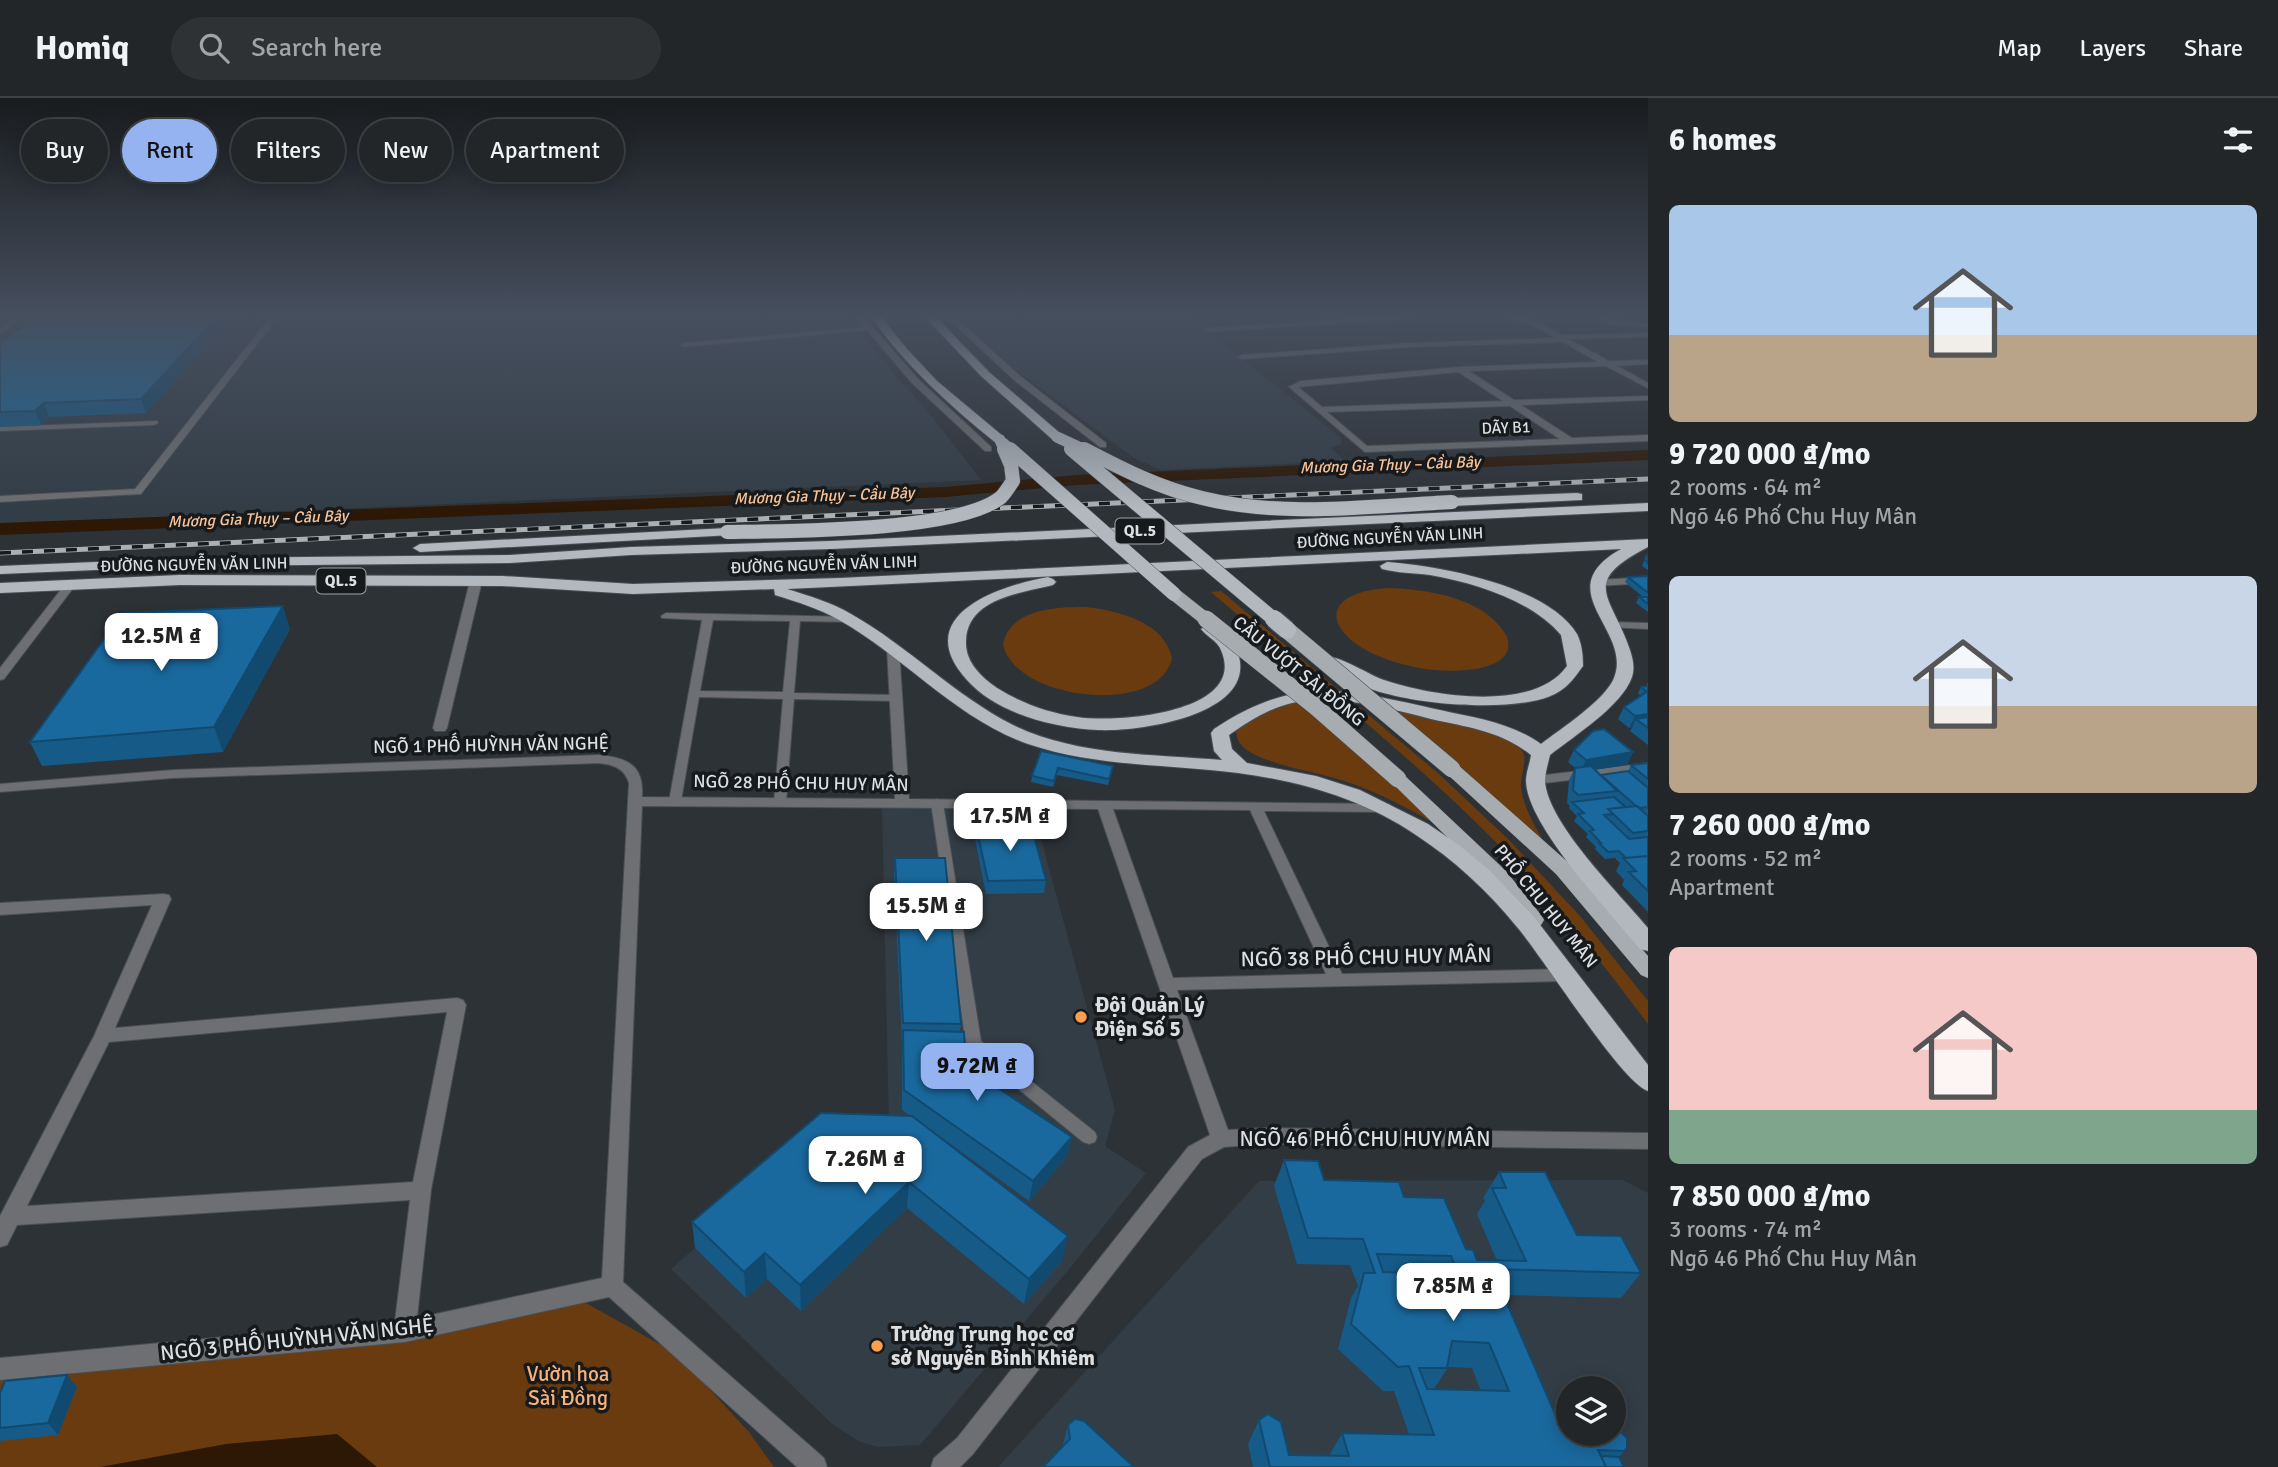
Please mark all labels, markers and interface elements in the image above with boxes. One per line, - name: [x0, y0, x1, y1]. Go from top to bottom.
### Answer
- search box: [171, 17, 661, 80]
- text: Homiq: [35, 28, 129, 69]
- icon: search: [195, 29, 233, 67]
- text: Search here: [251, 32, 382, 64]
- text: Map: [1997, 33, 2042, 63]
- text: Layers: [2080, 33, 2146, 63]
- text: Share: [2184, 33, 2243, 63]
- chip: Buy: [21, 119, 108, 182]
- chip: Rent: [122, 119, 217, 182]
- chip: Filters: [231, 119, 345, 182]
- chip: New: [359, 119, 452, 182]
- chip: Apartment: [466, 119, 624, 182]
- icon: filters: [2219, 121, 2257, 159]
- text: 6 homes: [1669, 122, 1776, 159]
- icon: home: [1900, 250, 2026, 376]
- street label: DÃY B1: [1481, 417, 1531, 439]
- text: 9 720 000 ₫/mo: [1669, 436, 1871, 473]
- water label: Mương Gia Thụy – Cầu Bây: [1300, 452, 1483, 478]
- text: 2 rooms · 64 m²: [1669, 473, 1822, 502]
- water label: Mương Gia Thụy – Cầu Bây: [734, 483, 917, 509]
- text: Ngõ 46 Phố Chu Huy Mân: [1669, 502, 1917, 531]
- water label: Mương Gia Thụy – Cầu Bây: [168, 506, 351, 532]
- road number: QL.5: [1116, 518, 1164, 544]
- street label: ĐƯỜNG NGUYỄN VĂN LINH: [1296, 520, 1484, 553]
- street label: ĐƯỜNG NGUYỄN VĂN LINH: [730, 549, 918, 578]
- street label: ĐƯỜNG NGUYỄN VĂN LINH: [100, 550, 288, 577]
- road number: QL.5: [316, 568, 366, 594]
- street label: CẦU VƯỢT SÀI ĐỒNG: [1229, 609, 1371, 731]
- pin: 12.5M ₫: [96, 614, 226, 673]
- text: 12.5M ₫: [121, 621, 201, 650]
- icon: home: [1900, 621, 2026, 747]
- street label: NGÕ 1 PHỐ HUỲNH VĂN NGHỆ: [373, 729, 609, 758]
- street label: NGÕ 28 PHỐ CHU HUY MÂN: [693, 767, 909, 796]
- pin: 17.5M ₫: [945, 794, 1075, 853]
- text: 17.5M ₫: [970, 801, 1050, 830]
- text: 7 260 000 ₫/mo: [1669, 807, 1871, 844]
- street label: PHỐ CHU HUY MÂN: [1490, 838, 1605, 972]
- text: 2 rooms · 52 m²: [1669, 844, 1822, 873]
- text: Apartment: [1669, 873, 1774, 902]
- pin: 15.5M ₫: [861, 884, 991, 943]
- text: 15.5M ₫: [886, 891, 966, 920]
- street label: NGÕ 38 PHỐ CHU HUY MÂN: [1240, 938, 1492, 972]
- place label: Đội Quản Lý Điện Số 5: [1095, 992, 1205, 1042]
- icon: home: [1900, 992, 2026, 1118]
- marker: Đội Quản Lý Điện Số 5: [1073, 1009, 1089, 1025]
- pin: 9.72M ₫: [912, 1044, 1042, 1103]
- text: 9.72M ₫: [937, 1051, 1017, 1080]
- street label: NGÕ 46 PHỐ CHU HUY MÂN: [1239, 1122, 1491, 1152]
- pin: 7.26M ₫: [800, 1136, 930, 1196]
- text: 7.26M ₫: [825, 1144, 905, 1173]
- text: 7 850 000 ₫/mo: [1669, 1178, 1871, 1215]
- text: 3 rooms · 74 m²: [1669, 1215, 1822, 1244]
- text: Ngõ 46 Phố Chu Huy Mân: [1669, 1244, 1917, 1273]
- pin: 7.85M ₫: [1388, 1264, 1518, 1323]
- text: 7.85M ₫: [1413, 1271, 1493, 1300]
- street label: NGÕ 3 PHỐ HUỲNH VĂN NGHỆ: [158, 1308, 435, 1366]
- place label: Trường Trung học cơ sở Nguyễn Bỉnh Khiêm: [891, 1321, 1095, 1371]
- marker: Trường Trung học cơ sở Nguyễn Bỉnh Khiêm: [869, 1338, 885, 1354]
- park label: Vườn hoa Sài Đồng: [527, 1361, 610, 1411]
- map controls: [1556, 1376, 1626, 1446]
- button: layers: [1556, 1376, 1626, 1446]

